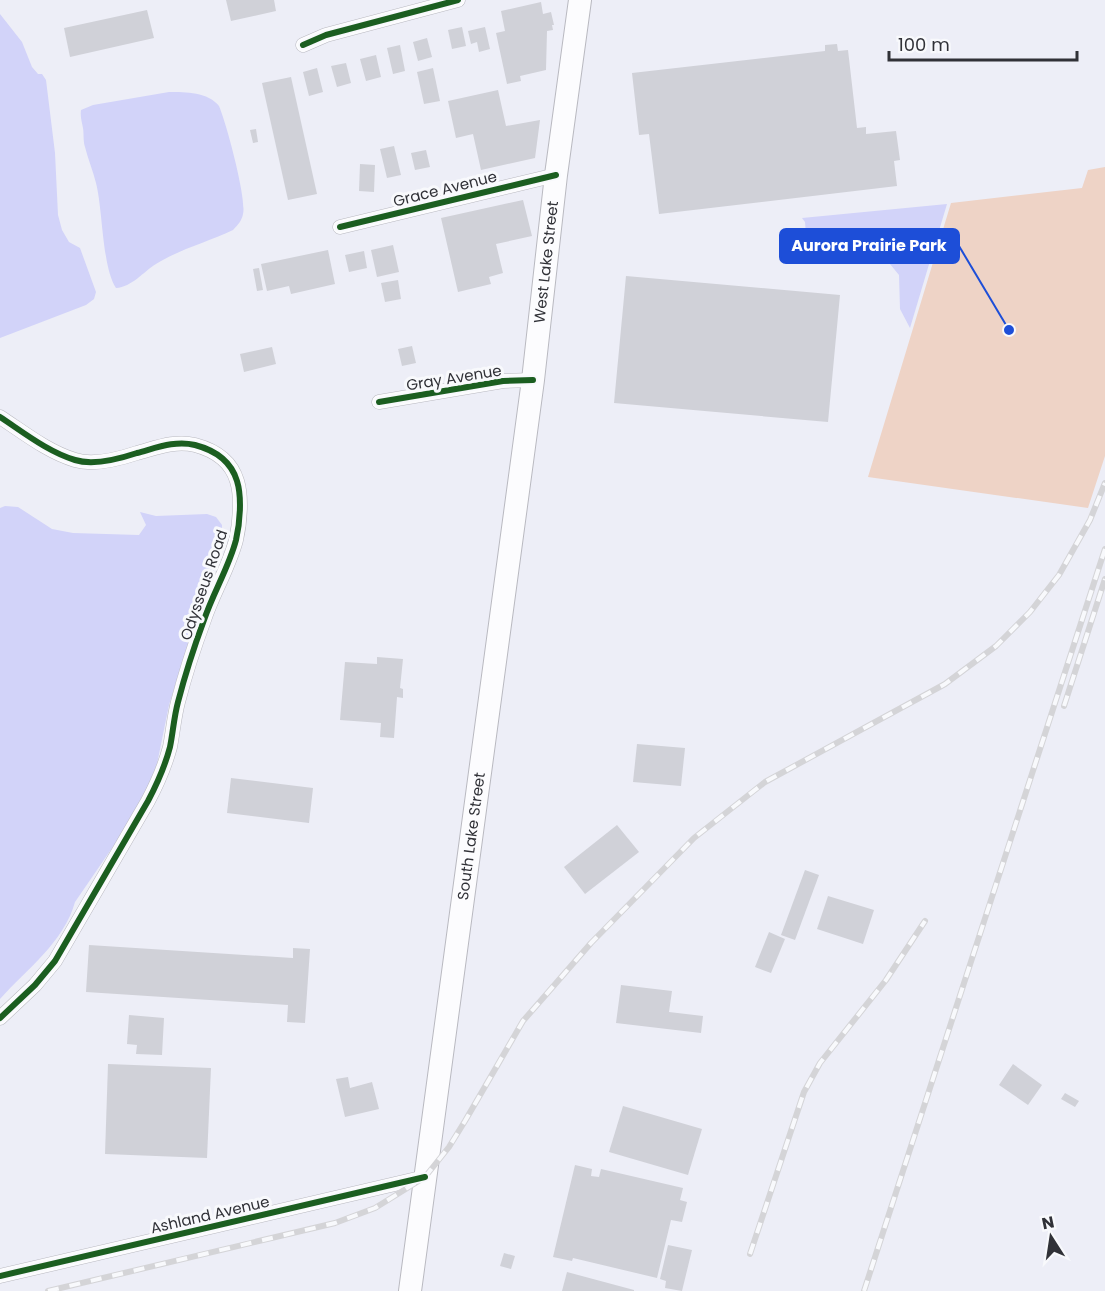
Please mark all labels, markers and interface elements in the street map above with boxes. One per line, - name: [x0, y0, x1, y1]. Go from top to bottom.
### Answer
- scale bar: [889, 24, 1076, 62]
- text: 100 m: [898, 32, 950, 57]
- street label: Grace Avenue: [391, 165, 499, 212]
- street label: West Lake Street: [528, 200, 563, 324]
- callout: Aurora Prairie Park: [780, 229, 959, 263]
- text: Aurora Prairie Park: [791, 234, 947, 257]
- street label: Gray Avenue: [405, 360, 503, 395]
- street label: Odysseus Road: [175, 527, 232, 643]
- street label: South Lake Street: [452, 771, 490, 901]
- street label: Ashland Avenue: [148, 1191, 271, 1238]
- north arrow: [1021, 1207, 1081, 1267]
- text: N: [1040, 1210, 1056, 1235]

